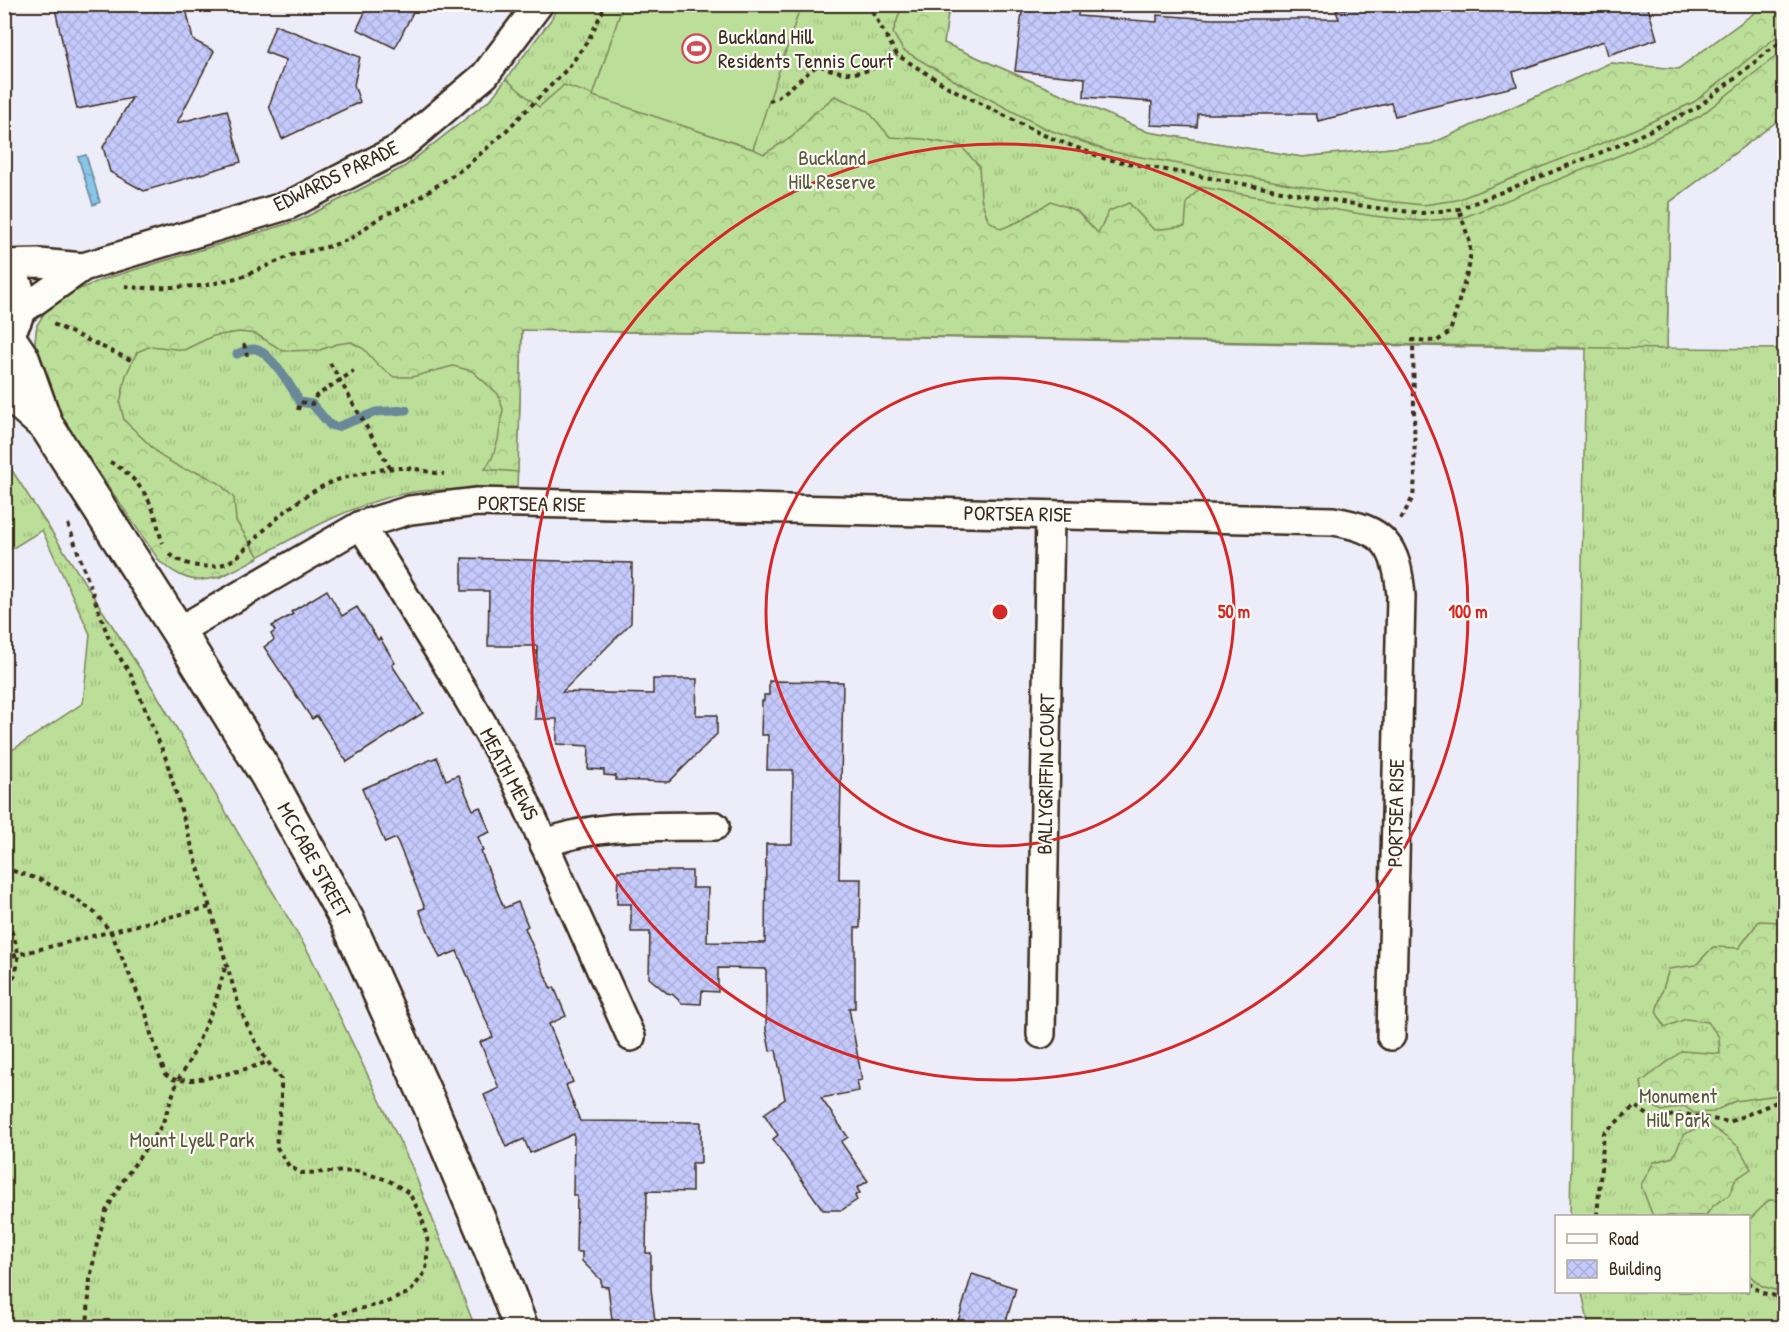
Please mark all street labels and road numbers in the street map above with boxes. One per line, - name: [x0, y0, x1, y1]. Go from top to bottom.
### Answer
- street label: EDWARDS PARADE: [268, 133, 403, 218]
- street label: PORTSEA RISE: [477, 488, 587, 519]
- street label: PORTSEA RISE: [963, 498, 1073, 529]
- street label: BALLYGRIFFIN COURT: [1030, 692, 1061, 855]
- street label: MEATH MEWS: [473, 722, 546, 825]
- street label: PORTSEA RISE: [1380, 758, 1411, 868]
- street label: MCCABE STREET: [271, 797, 359, 924]

